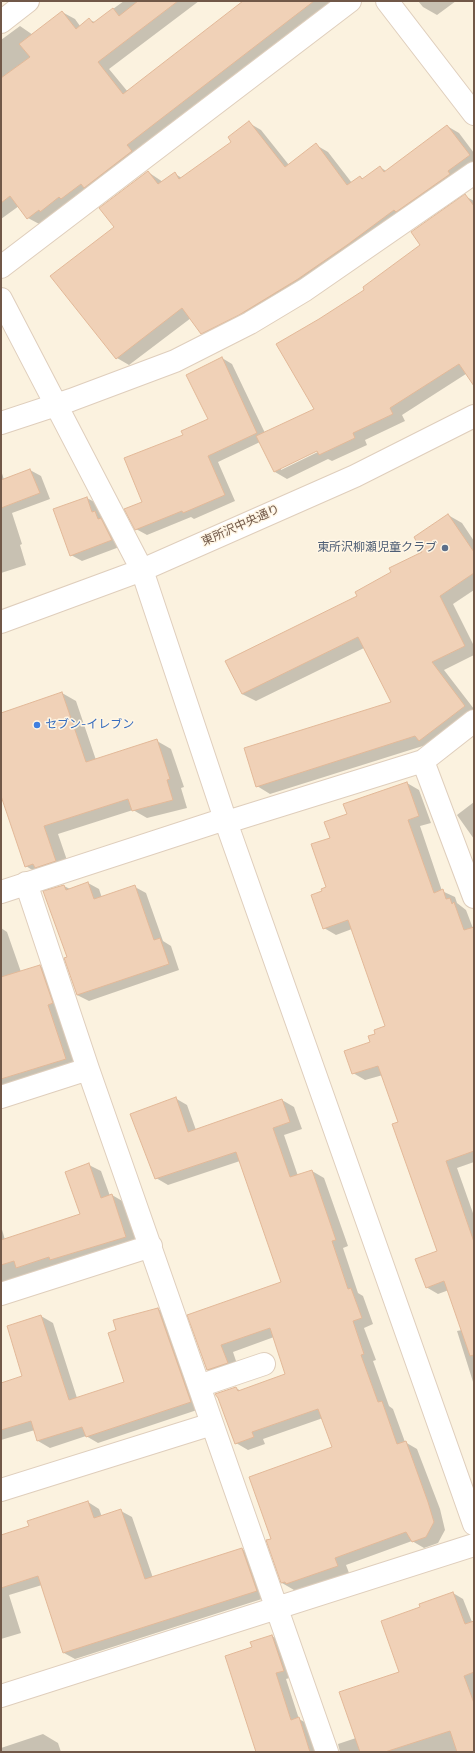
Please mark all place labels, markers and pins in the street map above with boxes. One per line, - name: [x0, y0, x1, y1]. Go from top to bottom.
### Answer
- place label: 東所沢柳瀬児童クラブ: [317, 541, 437, 555]
- marker: 東所沢柳瀬児童クラブ: [440, 543, 450, 553]
- place label: セブン-イレブン: [45, 718, 134, 732]
- marker: セブン-イレブン: [32, 720, 42, 730]

